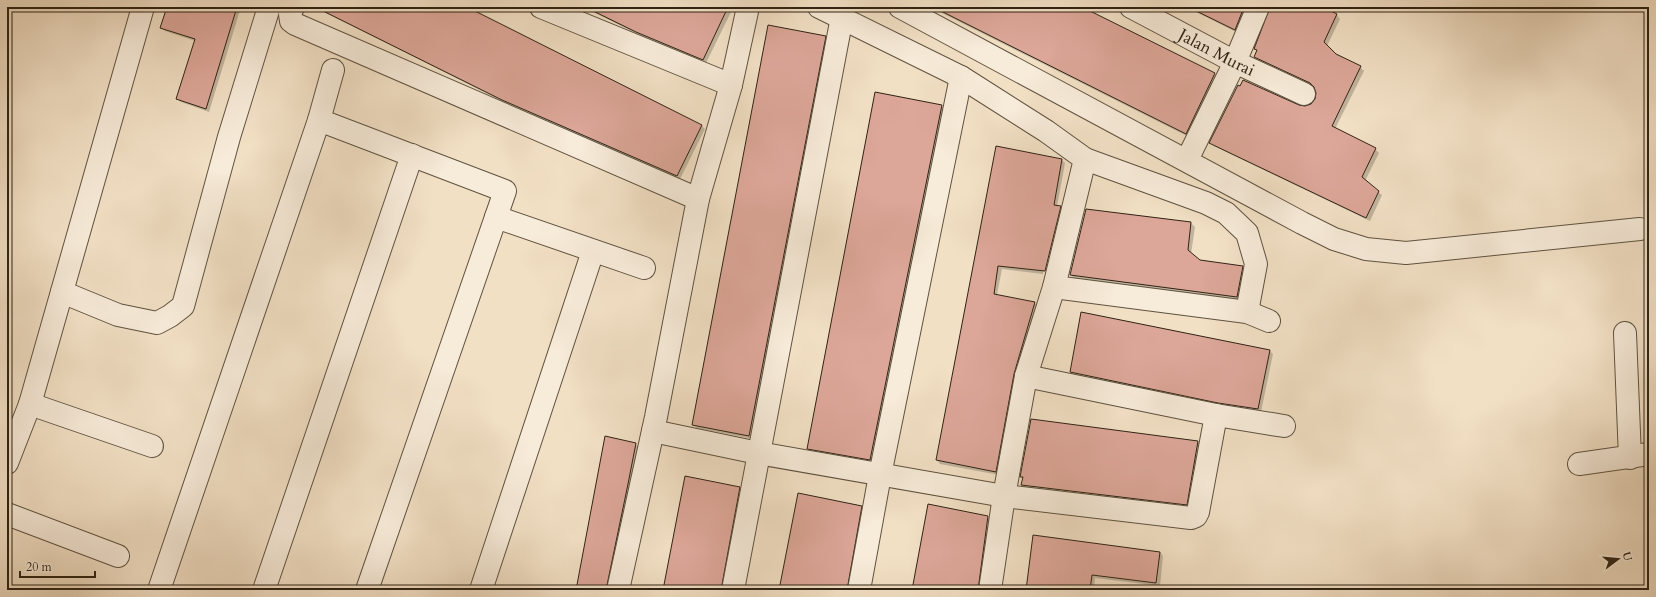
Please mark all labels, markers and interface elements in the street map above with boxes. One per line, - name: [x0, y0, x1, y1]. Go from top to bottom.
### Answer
- street label: Jalan Murai: [1172, 22, 1259, 82]
- north arrow: [1598, 539, 1638, 579]
- text: U: [1619, 550, 1636, 563]
- scale bar: [20, 553, 95, 579]
- text: 20 m: [26, 559, 53, 575]

